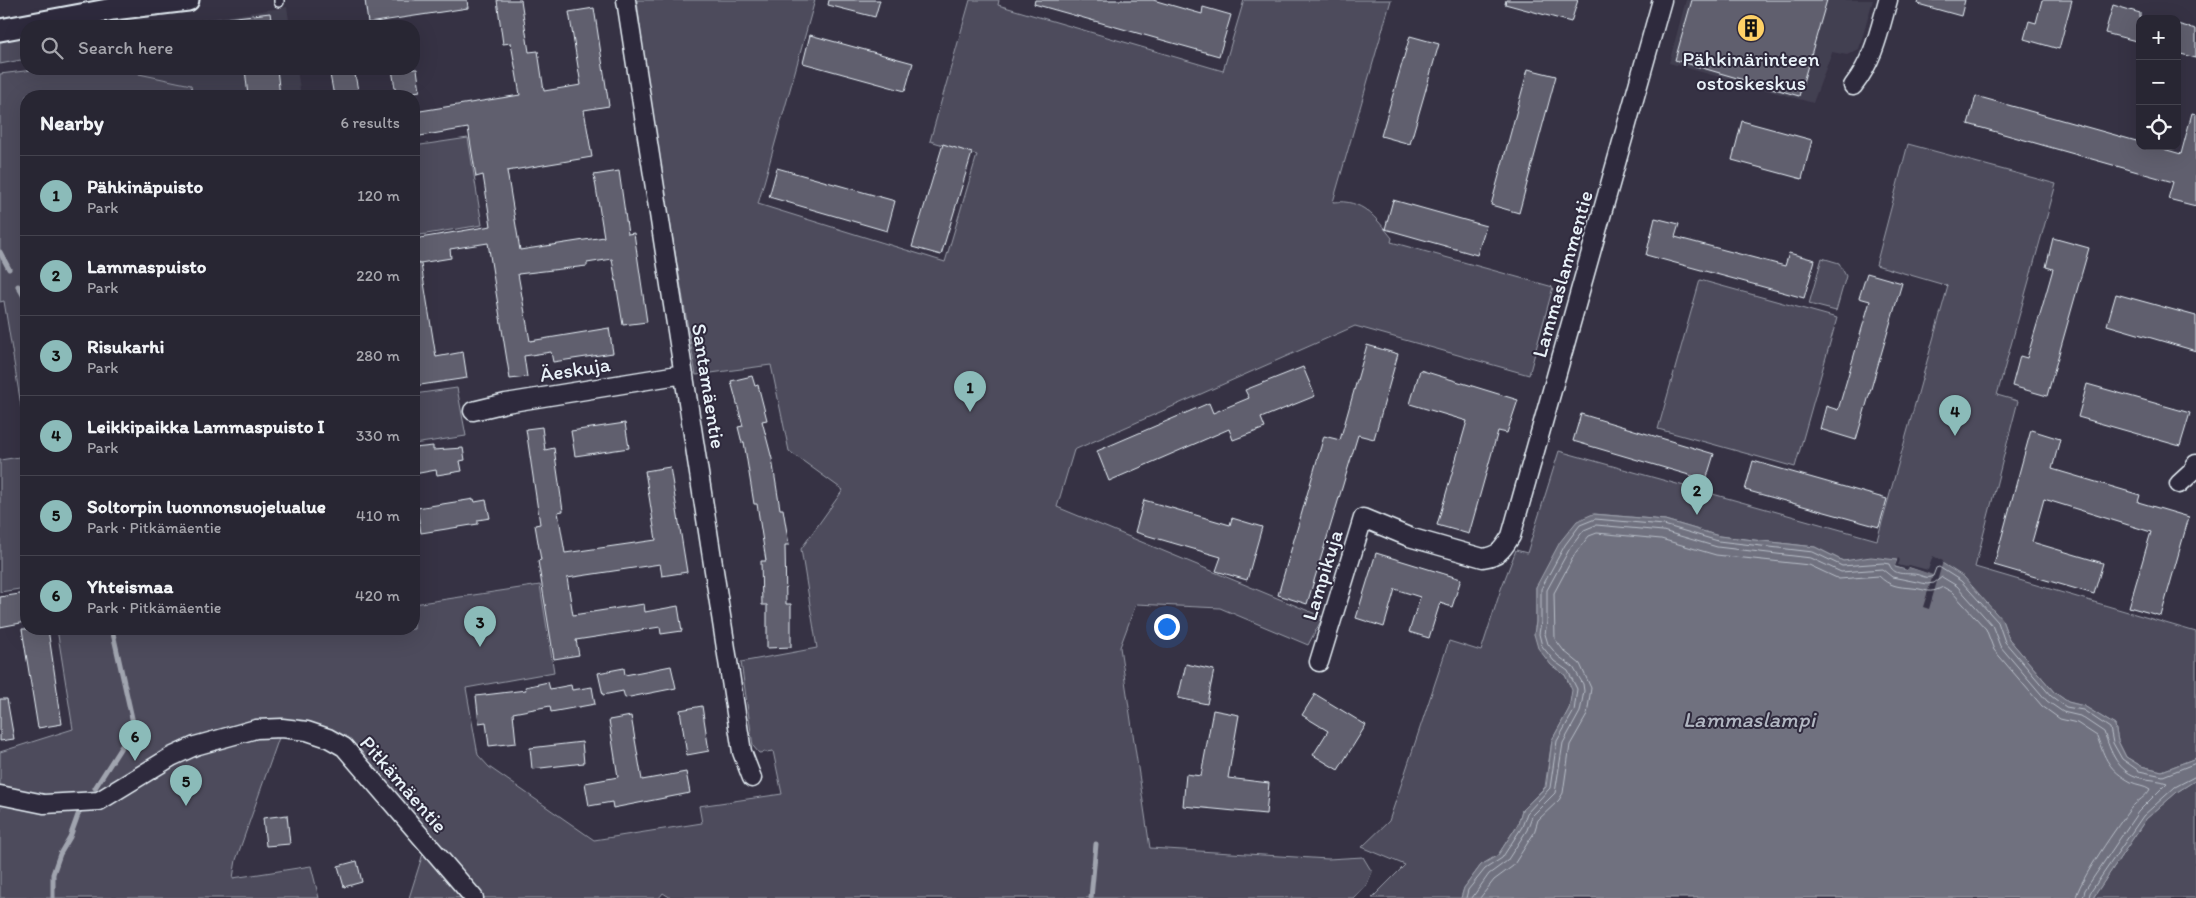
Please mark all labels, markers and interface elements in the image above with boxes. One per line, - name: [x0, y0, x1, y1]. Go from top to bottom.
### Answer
- building icon: Pähkinärinteen ostoskeskus: [1736, 13, 1766, 43]
- map controls: [2136, 15, 2181, 150]
- button: +: [2136, 15, 2181, 60]
- search box: [20, 20, 420, 75]
- icon: search: [38, 34, 66, 62]
- text: Search here: [78, 36, 173, 59]
- place label: Pähkinärinteen ostoskeskus: [1682, 46, 1820, 95]
- button: −: [2136, 60, 2181, 105]
- button: locate: [2136, 105, 2181, 150]
- text: Nearby: [40, 110, 104, 135]
- text: 6 results: [340, 113, 400, 132]
- text: Pähkinäpuisto: [87, 175, 203, 198]
- text: 1: [52, 186, 60, 205]
- text: 120 m: [357, 186, 400, 205]
- street label: Lammaslammentie: [1526, 188, 1598, 360]
- text: Park: [87, 198, 118, 217]
- text: Lammaspuisto: [87, 255, 206, 278]
- text: 2: [52, 266, 60, 285]
- text: 220 m: [356, 266, 400, 285]
- text: Park: [87, 278, 118, 297]
- street label: Santamäentie: [687, 322, 731, 451]
- text: Risukarhi: [87, 335, 164, 358]
- text: 3: [52, 346, 60, 365]
- text: 280 m: [356, 346, 400, 365]
- street label: Äeskuja: [538, 351, 612, 387]
- text: Park: [87, 358, 118, 377]
- pin: 1: [954, 371, 986, 412]
- pin: 4: [1939, 395, 1971, 436]
- text: Leikkipaikka Lammaspuisto I: [87, 415, 325, 438]
- text: 4: [51, 426, 61, 445]
- text: 330 m: [356, 426, 400, 445]
- text: Park: [87, 438, 118, 457]
- pin: 2: [1681, 474, 1713, 515]
- text: Soltorpin luonnonsuojelualue: [87, 495, 326, 518]
- text: 5: [52, 506, 60, 525]
- text: 410 m: [356, 506, 400, 525]
- text: Park · Pitkämäentie: [87, 518, 221, 537]
- street label: Lampikuja: [1296, 527, 1348, 623]
- text: Yhteismaa: [87, 575, 173, 598]
- text: 6: [52, 586, 60, 605]
- text: 420 m: [355, 586, 400, 605]
- text: Park · Pitkämäentie: [87, 598, 221, 617]
- pin: 3: [464, 606, 496, 647]
- your location: [1154, 614, 1180, 640]
- water label: Lammaslampi: [1683, 706, 1817, 733]
- pin: 6: [119, 720, 151, 761]
- street label: Pitkämäentie: [355, 730, 453, 838]
- pin: 5: [170, 765, 202, 806]

